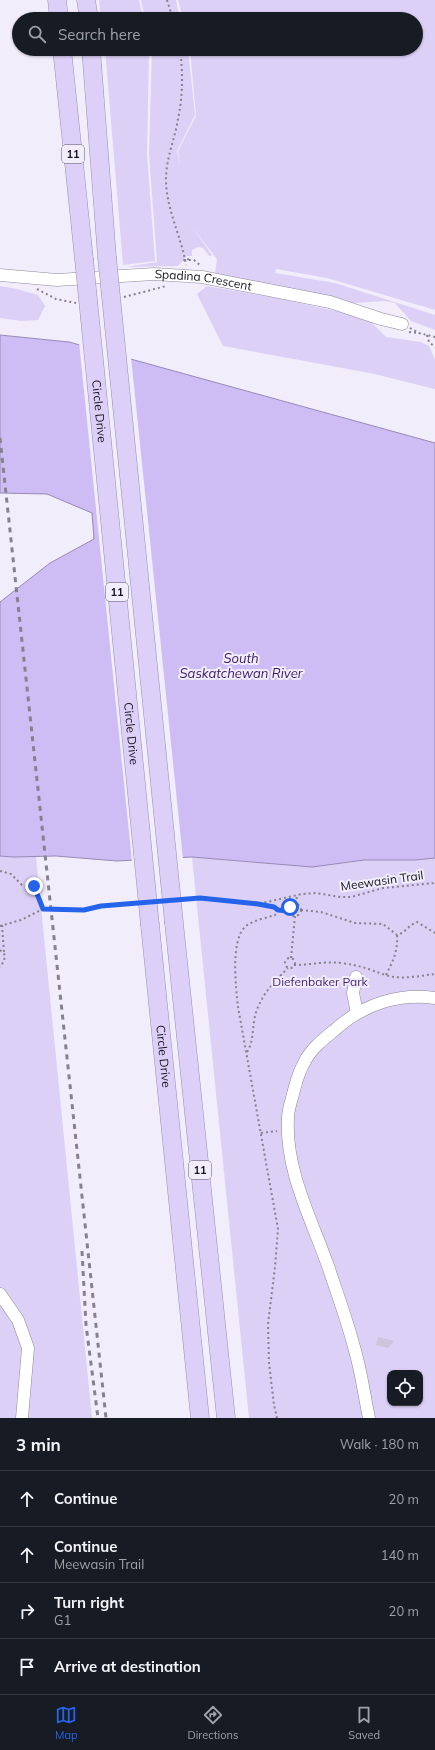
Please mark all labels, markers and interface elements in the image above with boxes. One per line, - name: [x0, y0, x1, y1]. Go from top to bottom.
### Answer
- search box: [12, 12, 423, 56]
- icon: search: [26, 23, 48, 45]
- text: Search here: [58, 25, 140, 44]
- road number: 11: [62, 145, 84, 163]
- street label: Spadina Crescent: [154, 266, 253, 294]
- street label: Circle Drive: [89, 379, 110, 443]
- road number: 11: [106, 583, 128, 601]
- water label: South Saskatchewan River: [180, 650, 304, 681]
- street label: Circle Drive: [121, 702, 142, 766]
- street label: Meewasin Trail: [340, 867, 424, 894]
- route end: [25, 877, 43, 895]
- route start: [281, 898, 299, 916]
- park label: Diefenbaker Park: [272, 974, 369, 989]
- street label: Circle Drive: [153, 1024, 174, 1088]
- road number: 11: [189, 1161, 211, 1179]
- map controls: [387, 1370, 423, 1406]
- button: locate: [387, 1370, 423, 1406]
- text: 3 min: [16, 1434, 61, 1455]
- text: Walk · 180 m: [340, 1436, 419, 1452]
- icon: ahead: [16, 1488, 38, 1510]
- text: Continue: [54, 1489, 117, 1508]
- text: 20 m: [389, 1491, 419, 1507]
- text: Continue: [54, 1537, 117, 1556]
- icon: ahead: [16, 1544, 38, 1566]
- text: 140 m: [381, 1547, 419, 1563]
- text: Meewasin Trail: [54, 1556, 144, 1572]
- text: Turn right: [54, 1593, 124, 1612]
- icon: right: [16, 1600, 38, 1622]
- text: 20 m: [389, 1603, 419, 1619]
- text: G1: [54, 1612, 71, 1628]
- icon: arrive: [16, 1656, 38, 1678]
- text: Arrive at destination: [54, 1657, 201, 1676]
- tab: Map: [55, 1704, 78, 1742]
- tab: Directions: [188, 1704, 238, 1742]
- tab: Saved: [348, 1704, 380, 1742]

